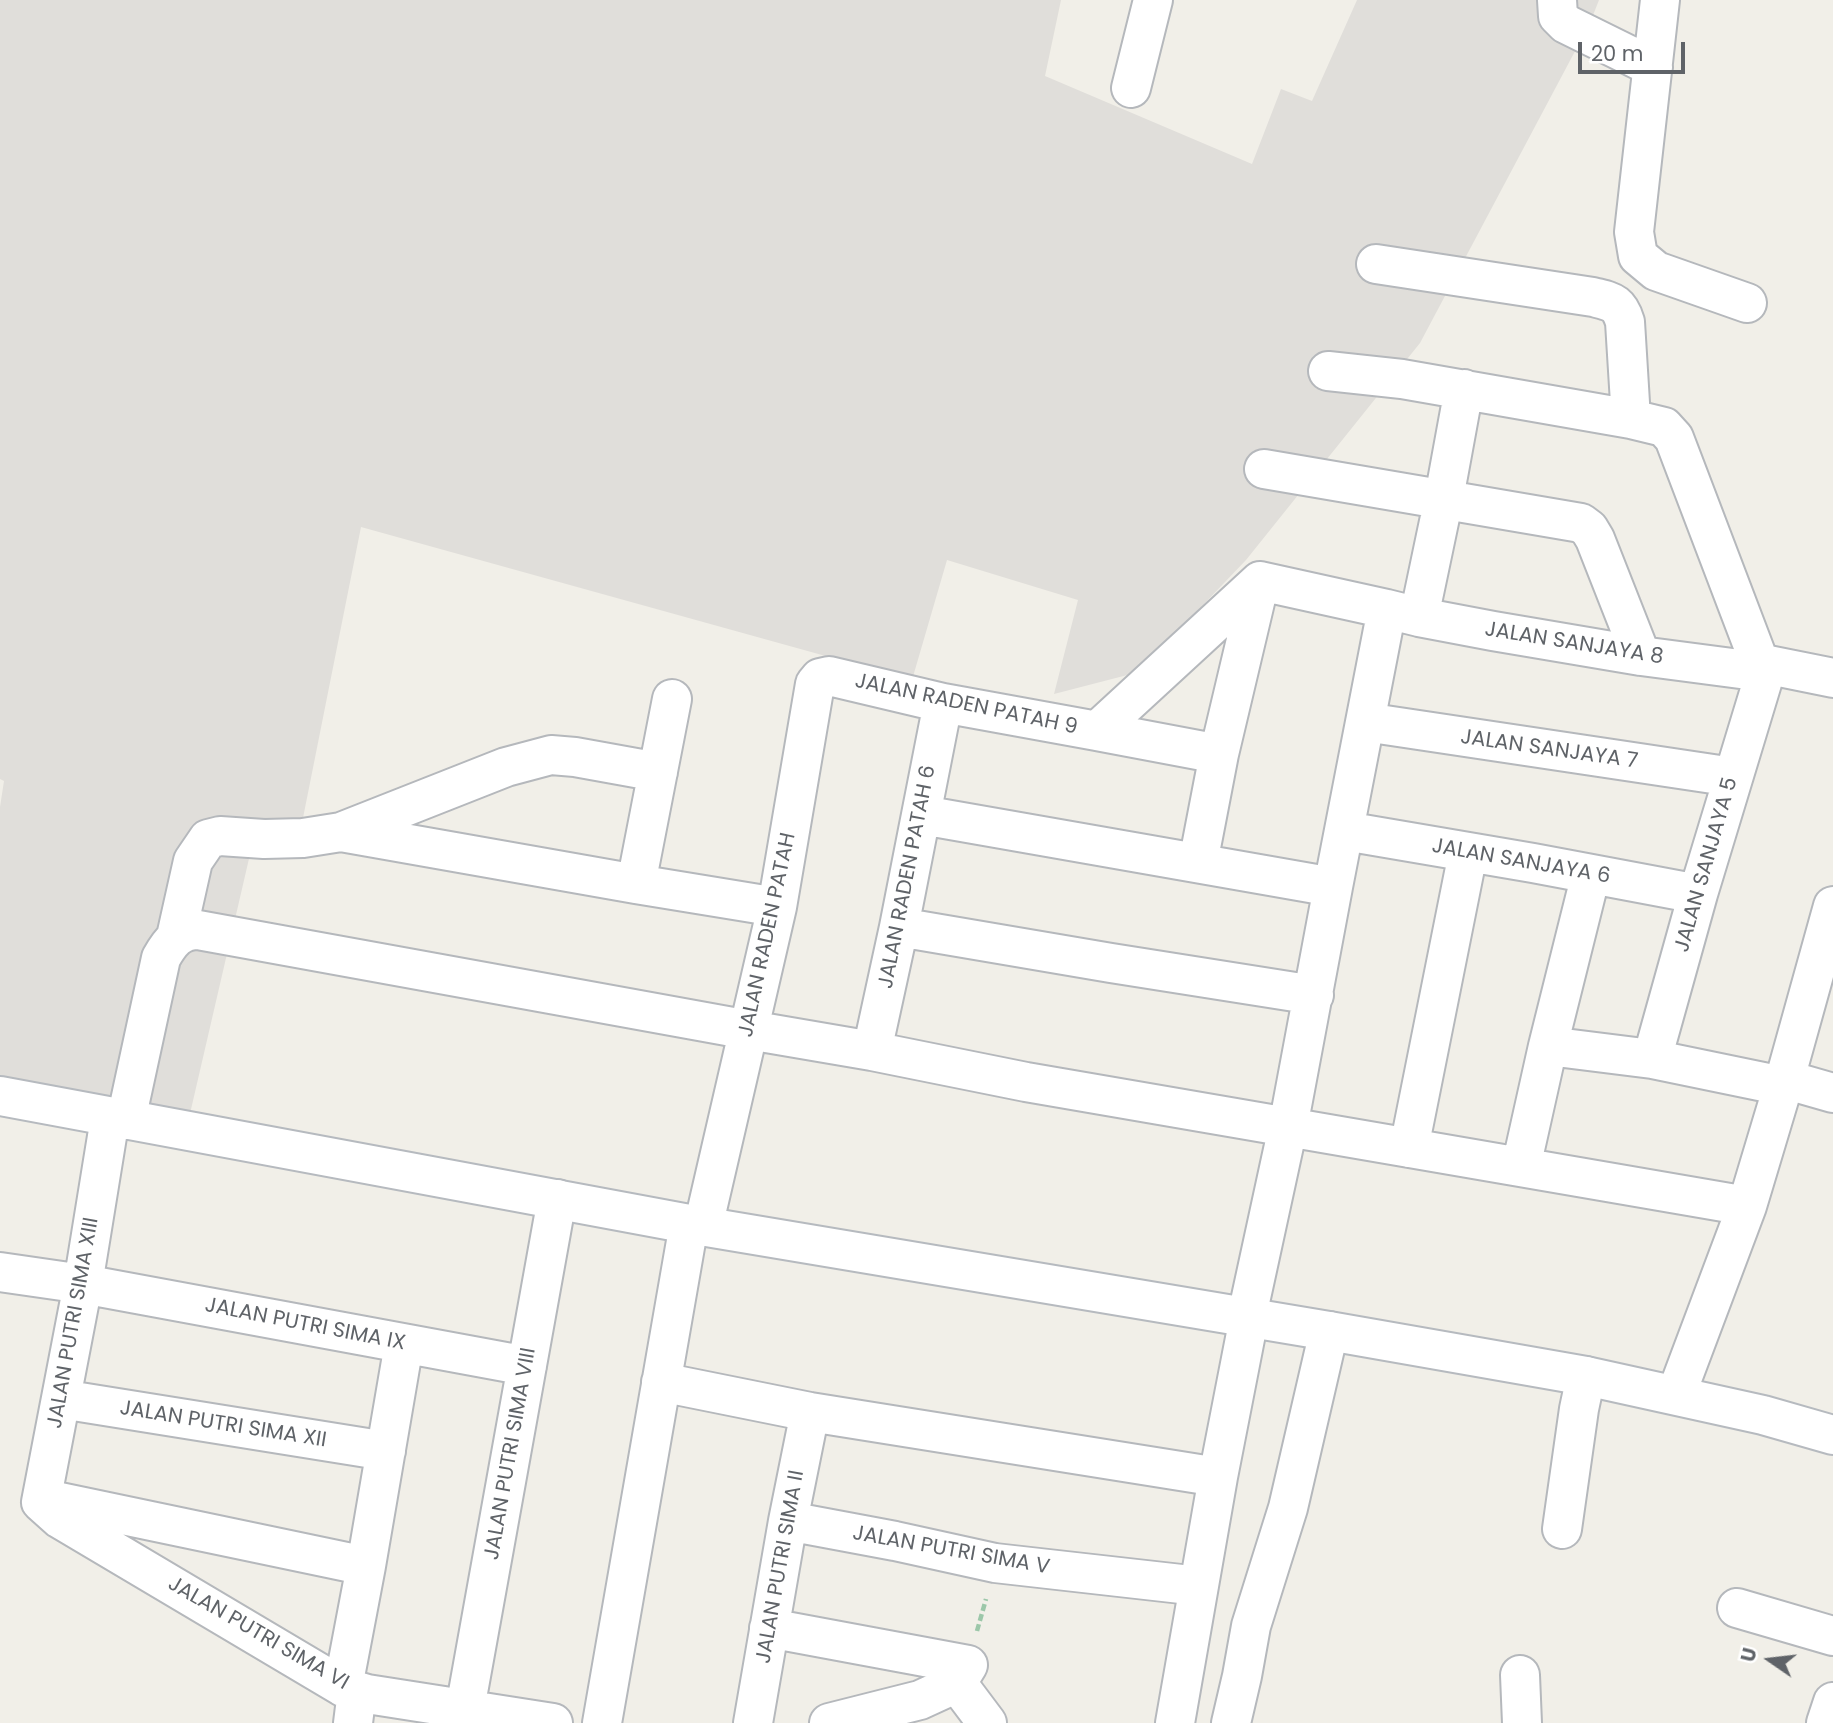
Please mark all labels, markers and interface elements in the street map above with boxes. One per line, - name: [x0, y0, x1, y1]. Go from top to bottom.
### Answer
- scale bar: [1581, 28, 1688, 72]
- text: 20 m: [1591, 39, 1644, 68]
- street label: JALAN SANJAYA 8: [1483, 617, 1665, 671]
- street label: JALAN RADEN PATAH 9: [852, 669, 1080, 741]
- street label: JALAN SANJAYA 7: [1459, 725, 1639, 775]
- street label: JALAN RADEN PATAH 6: [874, 763, 942, 991]
- street label: JALAN SANJAYA 5: [1670, 775, 1744, 955]
- street label: JALAN RADEN PATAH: [734, 831, 802, 1039]
- street label: JALAN SANJAYA 6: [1430, 834, 1612, 890]
- street label: JALAN PUTRI SIMA XIII: [43, 1215, 105, 1431]
- street label: JALAN PUTRI SIMA IX: [203, 1293, 407, 1357]
- street label: JALAN PUTRI SIMA VIII: [480, 1346, 542, 1562]
- street label: JALAN PUTRI SIMA XII: [118, 1396, 328, 1454]
- street label: JALAN PUTRI SIMA II: [752, 1468, 810, 1666]
- street label: JALAN PUTRI SIMA V: [851, 1521, 1051, 1581]
- street label: JALAN PUTRI SIMA VI: [163, 1572, 353, 1696]
- north arrow: [1735, 1625, 1805, 1695]
- text: U: [1734, 1645, 1764, 1665]

